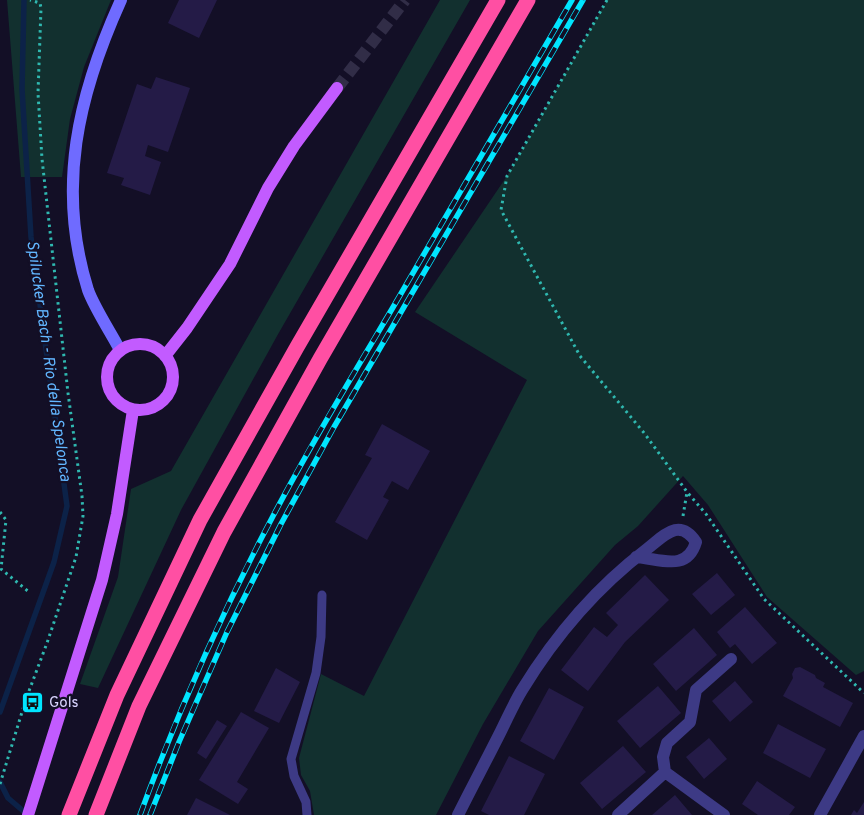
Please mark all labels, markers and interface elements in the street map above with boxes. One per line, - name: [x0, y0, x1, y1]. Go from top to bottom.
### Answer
- water label: Spilucker Bach - Rio della Spelonca: [21, 239, 75, 483]
- bus stop icon: Gols: [21, 691, 45, 715]
- place label: Gols: [49, 694, 79, 713]

